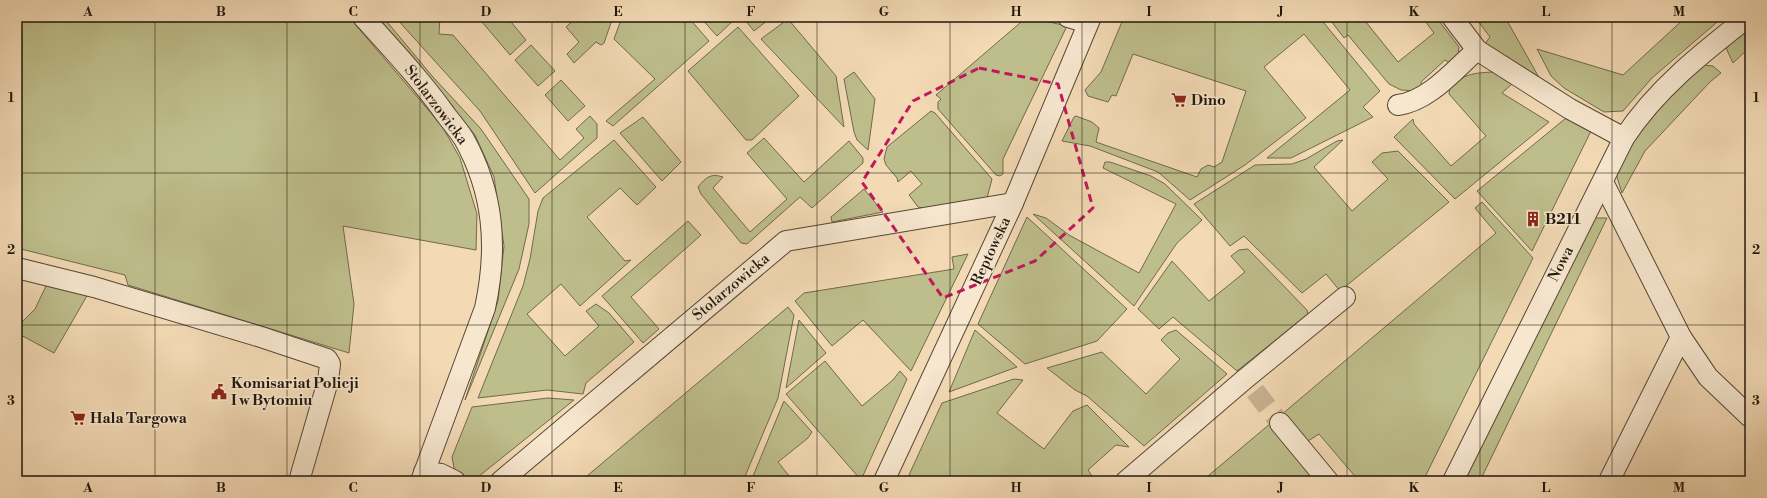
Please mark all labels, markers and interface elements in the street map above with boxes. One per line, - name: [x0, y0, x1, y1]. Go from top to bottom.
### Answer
- text: A: [82, 4, 93, 20]
- text: B: [216, 4, 226, 20]
- text: C: [348, 4, 358, 20]
- text: D: [481, 4, 491, 20]
- text: E: [613, 4, 623, 20]
- text: F: [746, 4, 756, 20]
- text: G: [879, 4, 890, 20]
- text: H: [1011, 4, 1022, 20]
- text: I: [1146, 4, 1152, 20]
- text: J: [1276, 4, 1284, 20]
- text: K: [1409, 4, 1420, 20]
- text: L: [1542, 4, 1551, 20]
- text: M: [1673, 4, 1685, 20]
- street label: Stolarzowicka: [400, 61, 472, 149]
- text: 1: [8, 90, 15, 106]
- text: 1: [1753, 90, 1760, 106]
- supermarket icon: Dino: [1170, 91, 1188, 109]
- place label: Dino: [1191, 91, 1226, 110]
- building icon: B211: [1524, 210, 1542, 228]
- place label: B211: [1545, 210, 1582, 229]
- street label: Reptowska: [967, 214, 1015, 288]
- text: 2: [7, 242, 15, 258]
- text: 2: [1752, 242, 1760, 258]
- street label: Nowa: [1544, 243, 1578, 285]
- street label: Stolarzowicka: [689, 249, 774, 325]
- place label: Komisariat Policji I w Bytomiu: [231, 374, 359, 410]
- public building icon: Komisariat Policji I w Bytomiu: [210, 383, 228, 401]
- text: 3: [7, 393, 15, 409]
- text: 3: [1752, 393, 1760, 409]
- supermarket icon: Hala Targowa: [69, 409, 87, 427]
- place label: Hala Targowa: [90, 409, 188, 428]
- text: A: [82, 480, 93, 496]
- text: B: [216, 480, 226, 496]
- text: C: [348, 480, 358, 496]
- text: D: [481, 480, 491, 496]
- text: E: [613, 480, 623, 496]
- text: F: [746, 480, 756, 496]
- text: G: [879, 480, 890, 496]
- text: H: [1011, 480, 1022, 496]
- text: I: [1146, 480, 1152, 496]
- text: J: [1276, 480, 1284, 496]
- text: K: [1409, 480, 1420, 496]
- text: L: [1542, 480, 1551, 496]
- text: M: [1673, 480, 1685, 496]

